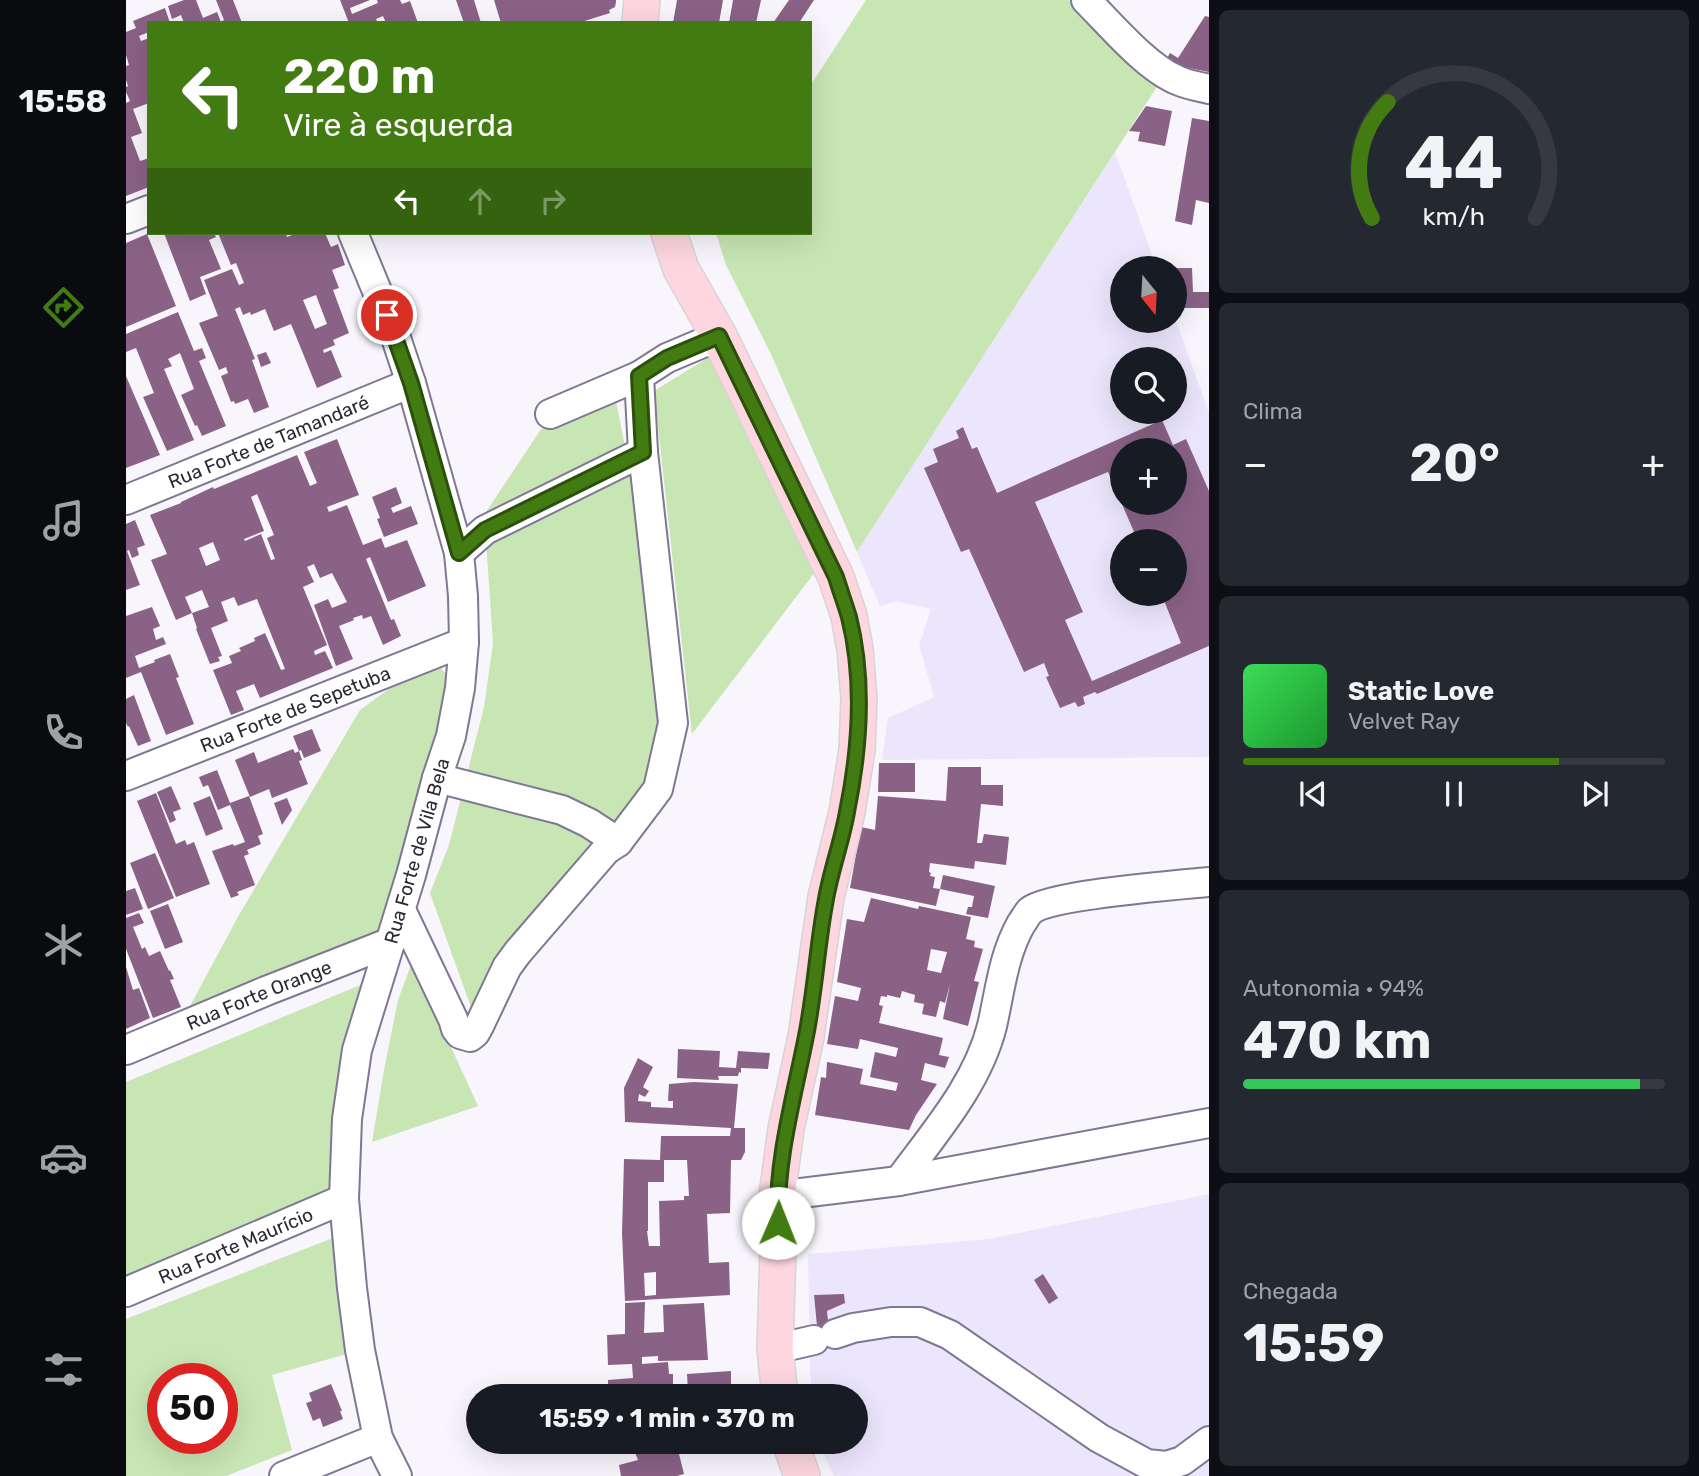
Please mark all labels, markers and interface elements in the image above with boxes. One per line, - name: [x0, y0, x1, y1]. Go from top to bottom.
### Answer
- text: 220 m: [283, 47, 435, 105]
- icon: left: [168, 49, 259, 140]
- text: 15:58: [19, 82, 107, 120]
- text: Vire à esquerda: [283, 106, 514, 144]
- text: 44: [1404, 120, 1504, 206]
- icon: left: [388, 182, 426, 220]
- icon: ahead: [461, 182, 499, 220]
- icon: right: [534, 182, 572, 220]
- text: km/h: [1423, 201, 1485, 230]
- north arrow: [1110, 256, 1186, 332]
- map controls: [1110, 256, 1187, 606]
- icon: directions: [39, 283, 88, 332]
- pin: [357, 285, 417, 345]
- icon: arrive: [368, 296, 406, 334]
- button: search: [1110, 347, 1187, 424]
- street label: Rua Forte de Tamandaré: [165, 390, 372, 493]
- text: Clima: [1243, 397, 1303, 425]
- text: 20°: [1409, 432, 1500, 494]
- button: +: [1110, 438, 1187, 515]
- text: −: [1243, 441, 1268, 487]
- text: +: [1641, 441, 1665, 487]
- icon: music: [39, 496, 88, 545]
- button: −: [1110, 529, 1187, 606]
- street label: Rua Forte de Sepetuba: [197, 661, 394, 757]
- text: Static Love: [1348, 676, 1494, 707]
- text: Velvet Ray: [1348, 707, 1460, 735]
- icon: phone: [39, 708, 88, 757]
- street label: Rua Forte de Vila Bela: [379, 756, 455, 946]
- icon: previous: [1294, 775, 1332, 813]
- icon: pause: [1435, 775, 1473, 813]
- icon: next: [1576, 775, 1614, 813]
- icon: climate: [39, 920, 88, 969]
- street label: Rua Forte Orange: [183, 955, 335, 1035]
- text: Autonomia · 94%: [1243, 974, 1424, 1002]
- text: 470 km: [1243, 1009, 1432, 1071]
- icon: car: [39, 1133, 88, 1182]
- position arrow: [741, 1186, 815, 1260]
- street label: Rua Forte Maurício: [155, 1202, 316, 1288]
- text: Chegada: [1243, 1277, 1338, 1305]
- text: 15:59: [1243, 1312, 1385, 1374]
- icon: filters: [39, 1345, 88, 1394]
- speed limit sign: 50: [147, 1363, 238, 1454]
- text: 15:59 · 1 min · 370 m: [539, 1403, 795, 1434]

